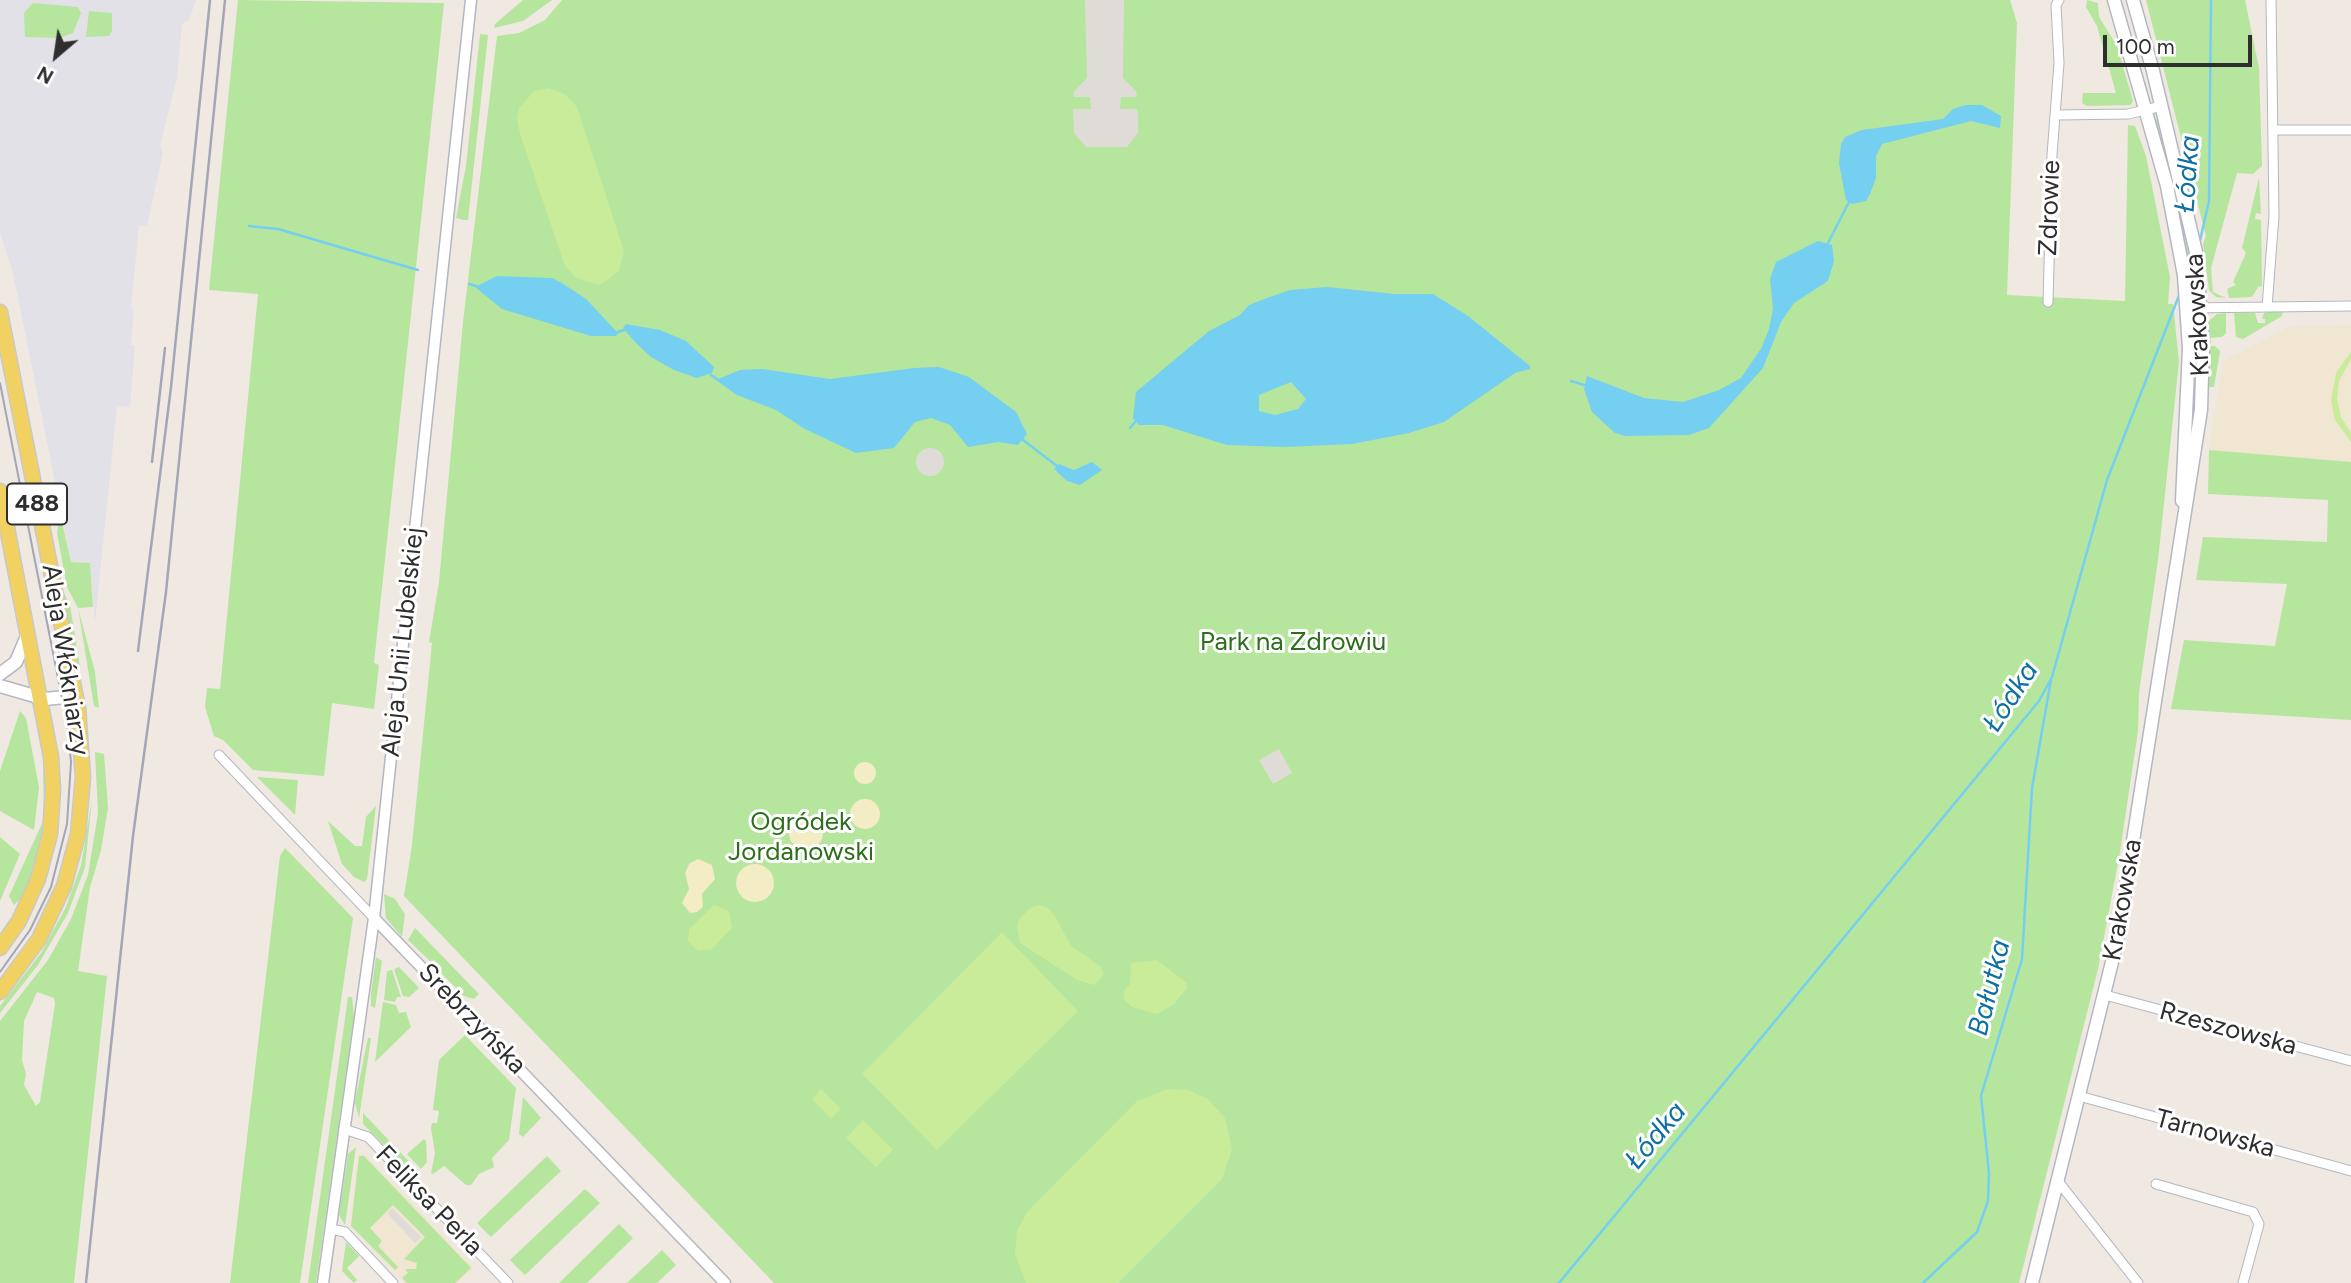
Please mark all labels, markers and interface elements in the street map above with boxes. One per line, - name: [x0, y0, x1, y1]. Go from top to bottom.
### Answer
- north arrow: [21, 21, 91, 91]
- scale bar: [2106, 21, 2255, 65]
- text: 100 m: [2116, 34, 2175, 59]
- text: N: [34, 61, 58, 88]
- water label: Łódka: [2169, 134, 2207, 214]
- street label: Zdrowie: [2033, 159, 2067, 257]
- street label: Krakowska: [2179, 253, 2217, 377]
- road number: 488: [7, 484, 67, 524]
- street label: Aleja Unii Lubelskiej: [375, 526, 431, 758]
- street label: Aleja Włókniarzy: [34, 562, 96, 758]
- park label: Park na Zdrowiu: [1200, 626, 1386, 658]
- water label: Łódka: [1976, 656, 2046, 738]
- park label: Ogródek Jordanowski: [728, 806, 874, 868]
- street label: Krakowska: [2097, 837, 2149, 963]
- water label: Bałutka: [1962, 937, 2018, 1039]
- street label: Srebrzyńska: [412, 957, 532, 1081]
- street label: Rzeszowska: [2156, 996, 2300, 1062]
- water label: Łódka: [1618, 1096, 1694, 1176]
- street label: Tarnowska: [2152, 1103, 2278, 1165]
- street label: Feliksa Perla: [369, 1139, 489, 1263]

